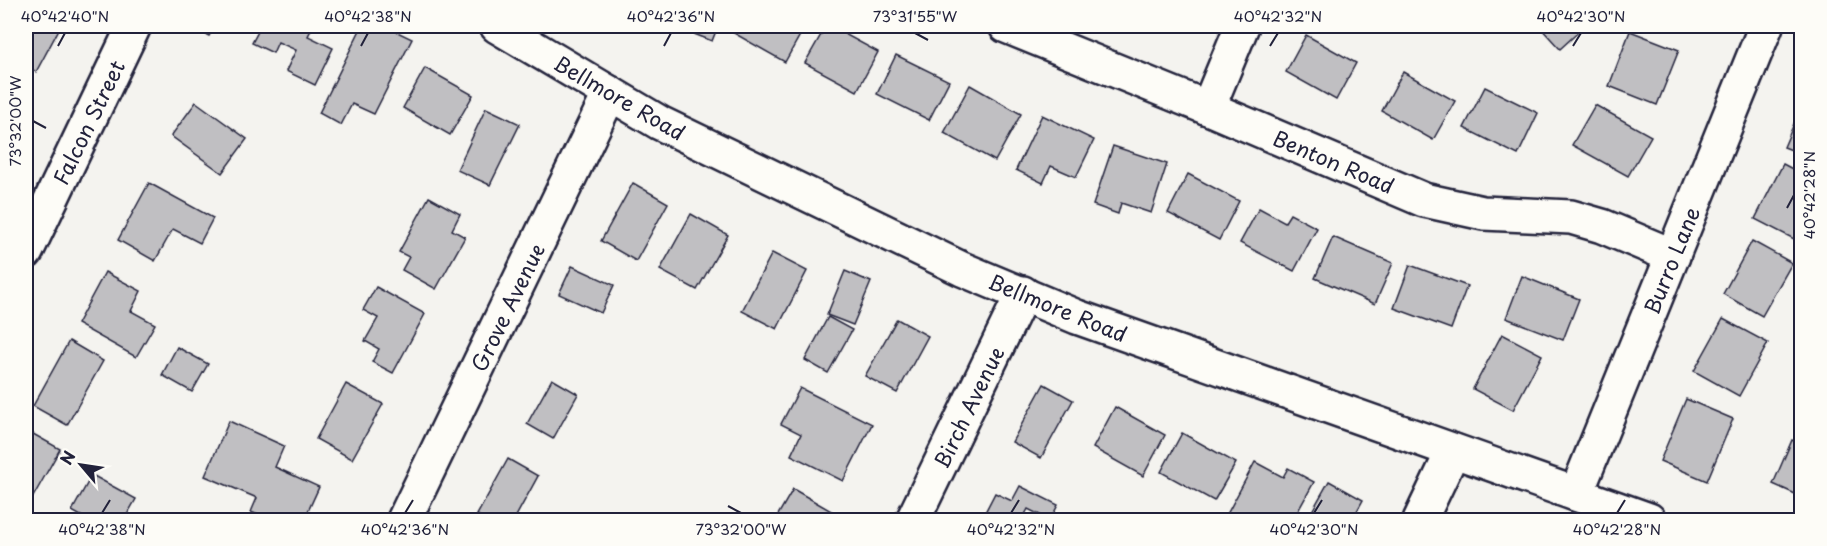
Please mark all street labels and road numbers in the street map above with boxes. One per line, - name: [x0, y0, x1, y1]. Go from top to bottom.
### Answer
- street label: Bellmore Road: [548, 46, 692, 148]
- street label: Falcon Street: [44, 54, 132, 190]
- street label: Benton Road: [1268, 121, 1400, 201]
- street label: Burro Lane: [1635, 201, 1707, 319]
- street label: Grove Avenue: [462, 237, 552, 377]
- street label: Bellmore Road: [984, 265, 1132, 349]
- street label: Birch Avenue: [925, 341, 1011, 473]

